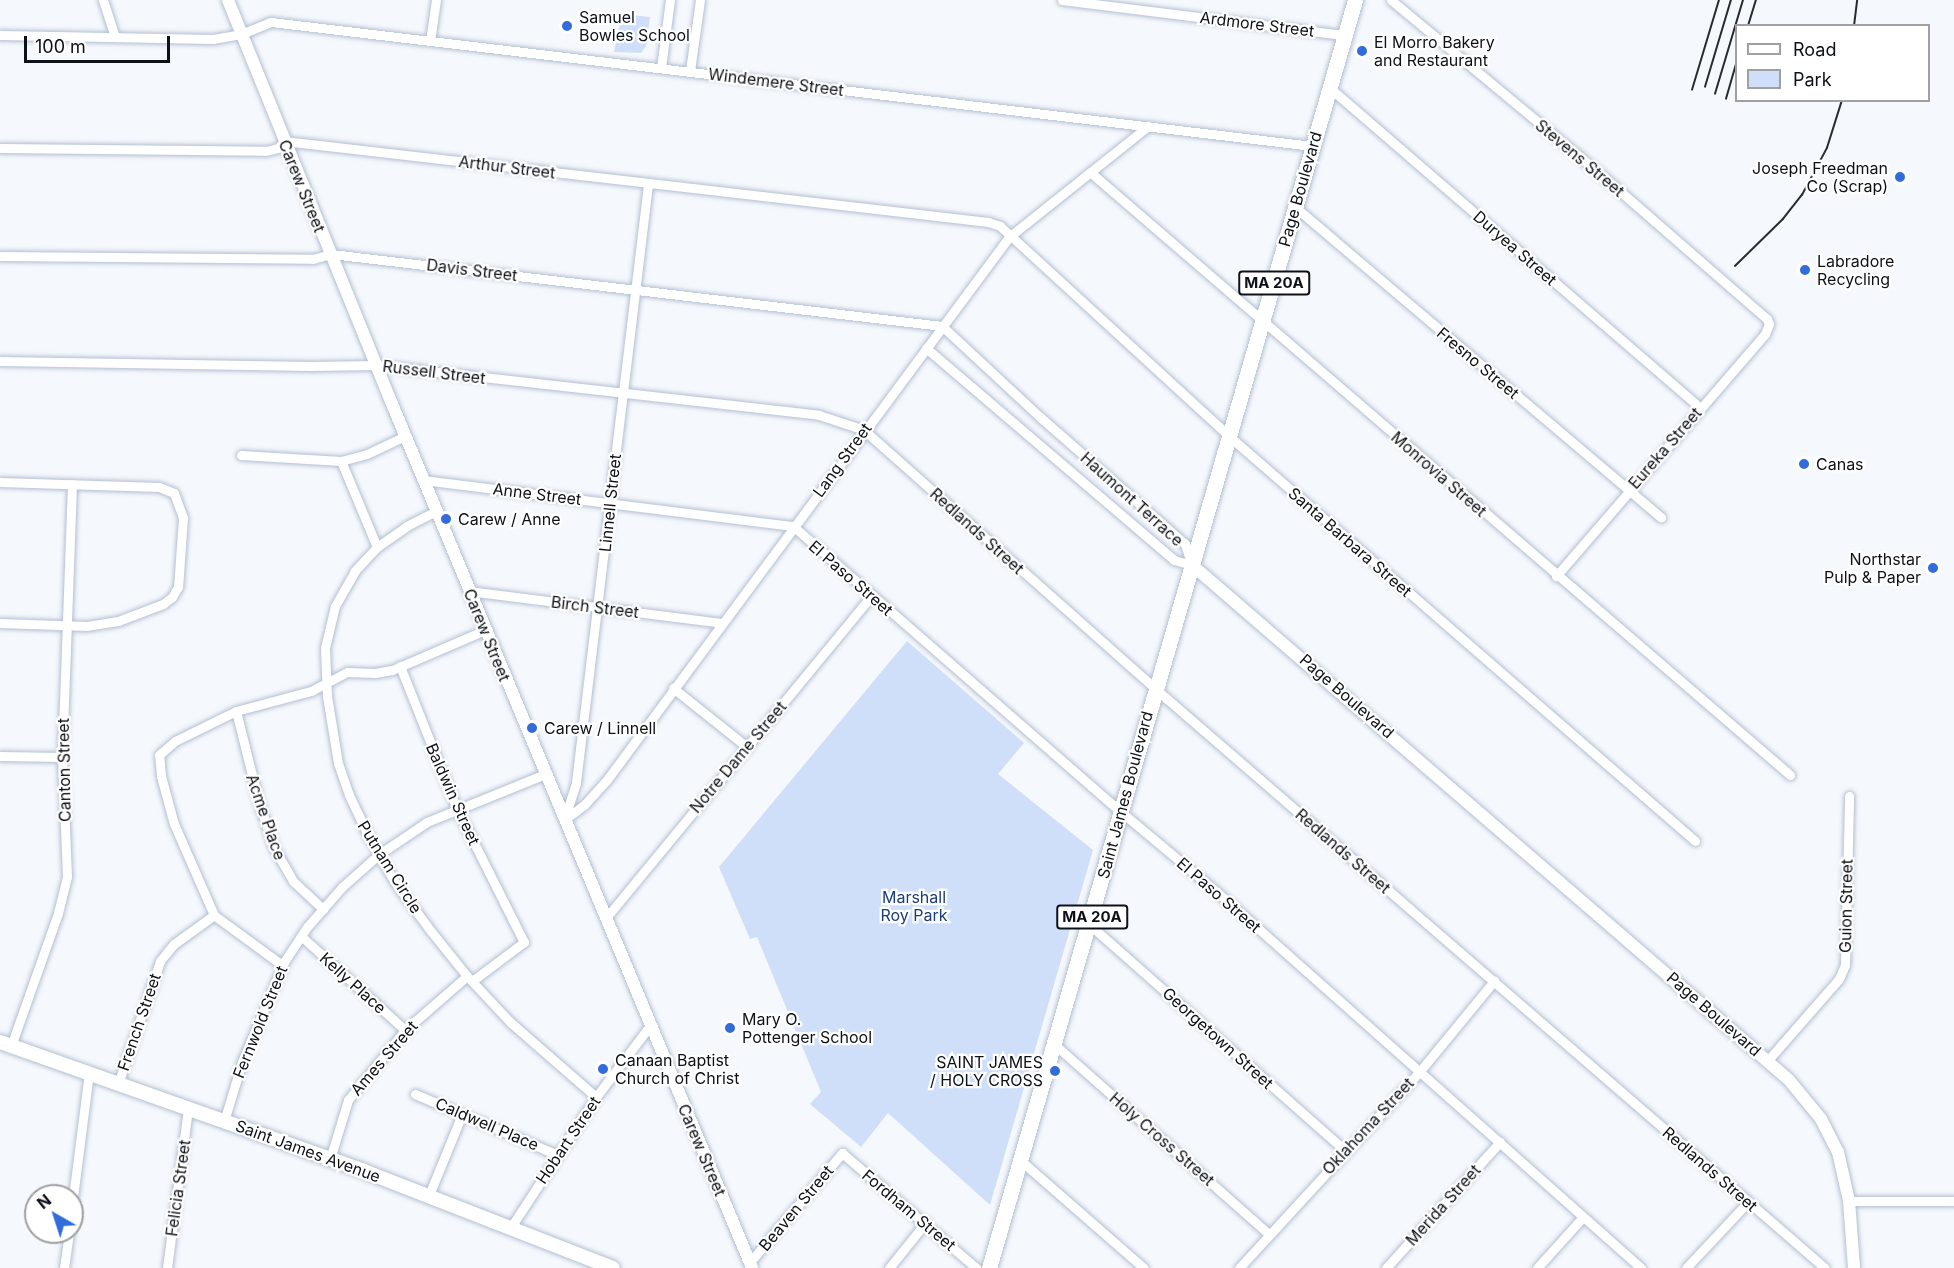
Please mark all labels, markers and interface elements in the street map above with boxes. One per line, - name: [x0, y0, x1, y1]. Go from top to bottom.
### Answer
- place label: Samuel Bowles School: [579, 7, 690, 45]
- street label: Ardmore Street: [1199, 7, 1315, 41]
- marker: Samuel Bowles School: [560, 19, 574, 33]
- scale bar: [27, 24, 172, 62]
- legend: [1735, 24, 1930, 102]
- place label: El Morro Bakery and Restaurant: [1374, 32, 1495, 70]
- text: 100 m: [35, 36, 86, 57]
- text: Road: [1793, 39, 1836, 60]
- marker: El Morro Bakery and Restaurant: [1355, 44, 1369, 58]
- street label: Windemere Street: [707, 64, 845, 100]
- text: Park: [1793, 69, 1832, 90]
- street label: Stevens Street: [1532, 115, 1628, 201]
- street label: Page Boulevard: [1274, 129, 1326, 249]
- street label: Carew Street: [275, 137, 329, 235]
- street label: Arthur Street: [458, 152, 556, 182]
- place label: Joseph Freedman Co (Scrap): [1752, 158, 1888, 196]
- marker: Joseph Freedman Co (Scrap): [1893, 170, 1907, 184]
- street label: Duryea Street: [1469, 207, 1561, 289]
- place label: Labradore Recycling: [1817, 251, 1894, 289]
- street label: Davis Street: [426, 255, 518, 285]
- marker: Labradore Recycling: [1798, 263, 1812, 277]
- road number: MA 20A: [1238, 271, 1310, 295]
- street label: Fresno Street: [1433, 323, 1523, 403]
- street label: Russell Street: [382, 356, 486, 388]
- street label: Eureka Street: [1624, 403, 1706, 493]
- street label: Lang Street: [809, 419, 875, 501]
- street label: Monrovia Street: [1387, 427, 1491, 521]
- street label: Haumont Terrace: [1077, 448, 1187, 550]
- street label: Linnell Street: [595, 453, 625, 553]
- place label: Canas: [1816, 454, 1864, 474]
- marker: Canas: [1797, 457, 1811, 471]
- street label: Anne Street: [492, 479, 582, 509]
- street label: Santa Barbara Street: [1285, 483, 1415, 601]
- street label: Redlands Street: [926, 484, 1028, 578]
- place label: Carew / Anne: [458, 509, 561, 529]
- marker: Carew / Anne: [439, 512, 453, 526]
- street label: El Paso Street: [805, 536, 897, 620]
- place label: Northstar Pulp & Paper: [1824, 549, 1921, 587]
- marker: Northstar Pulp & Paper: [1926, 561, 1940, 575]
- street label: Carew Street: [460, 586, 514, 684]
- street label: Birch Street: [550, 592, 640, 622]
- street label: Page Boulevard: [1296, 650, 1398, 742]
- street label: Notre Dame Street: [686, 697, 790, 817]
- street label: Saint James Boulevard: [1093, 709, 1157, 881]
- street label: Canton Street: [53, 718, 75, 822]
- place label: Carew / Linnell: [544, 718, 656, 738]
- marker: Carew / Linnell: [525, 721, 539, 735]
- street label: Baldwin Street: [422, 740, 484, 848]
- street label: Acme Place: [242, 772, 290, 862]
- street label: Redlands Street: [1292, 805, 1394, 897]
- street label: Putnam Circle: [354, 817, 426, 917]
- street label: El Paso Street: [1173, 853, 1265, 937]
- street label: Guion Street: [1836, 859, 1856, 953]
- park label: Marshall Roy Park: [880, 887, 948, 925]
- road number: MA 20A: [1056, 905, 1128, 929]
- street label: Kelly Place: [316, 948, 390, 1018]
- street label: Fernwold Street: [229, 963, 291, 1081]
- street label: Page Boulevard: [1663, 968, 1765, 1060]
- street label: French Street: [113, 971, 165, 1073]
- street label: Georgetown Street: [1159, 983, 1277, 1093]
- place label: Mary O. Pottenger School: [742, 1009, 872, 1047]
- street label: Ames Street: [346, 1017, 422, 1099]
- marker: Mary O. Pottenger School: [723, 1021, 737, 1035]
- place label: Canaan Baptist Church of Christ: [615, 1050, 739, 1088]
- place label: SAINT JAMES / HOLY CROSS: [930, 1052, 1043, 1090]
- marker: Canaan Baptist Church of Christ: [596, 1062, 610, 1076]
- marker: SAINT JAMES / HOLY CROSS: [1048, 1064, 1062, 1078]
- street label: Oklahoma Street: [1318, 1074, 1418, 1178]
- street label: Holy Cross Street: [1106, 1088, 1218, 1190]
- street label: Hobart Street: [532, 1093, 604, 1187]
- street label: Caldwell Place: [432, 1094, 542, 1154]
- street label: Carew Street: [674, 1101, 730, 1199]
- street label: Saint James Avenue: [233, 1116, 383, 1186]
- street label: Redlands Street: [1659, 1123, 1761, 1215]
- street label: Felicia Street: [162, 1138, 194, 1238]
- street label: Beaven Street: [755, 1161, 837, 1255]
- street label: Merida Street: [1402, 1161, 1484, 1249]
- street label: Fordham Street: [858, 1165, 960, 1255]
- north arrow: [24, 1184, 84, 1244]
- text: N: [33, 1190, 55, 1213]

